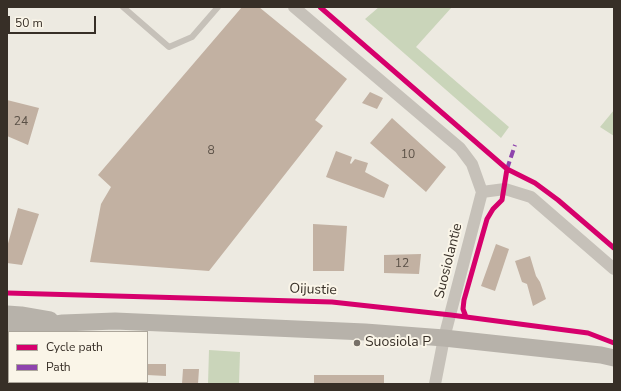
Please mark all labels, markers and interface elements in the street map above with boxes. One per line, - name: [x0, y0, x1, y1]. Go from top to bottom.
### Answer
- scale bar: [10, 8, 98, 34]
- text: 50 m: [15, 15, 43, 31]
- house number: 24: [14, 115, 28, 129]
- house number: 8: [207, 144, 215, 158]
- house number: 10: [401, 148, 415, 162]
- street label: Suosiolantie: [432, 222, 466, 300]
- house number: 12: [395, 257, 409, 271]
- street label: Oijustie: [289, 281, 337, 299]
- legend: [8, 331, 148, 383]
- place label: Suosiola P: [365, 335, 431, 351]
- marker: Suosiola P: [352, 338, 362, 348]
- text: Cycle path: [46, 339, 103, 355]
- text: Path: [46, 359, 71, 375]

